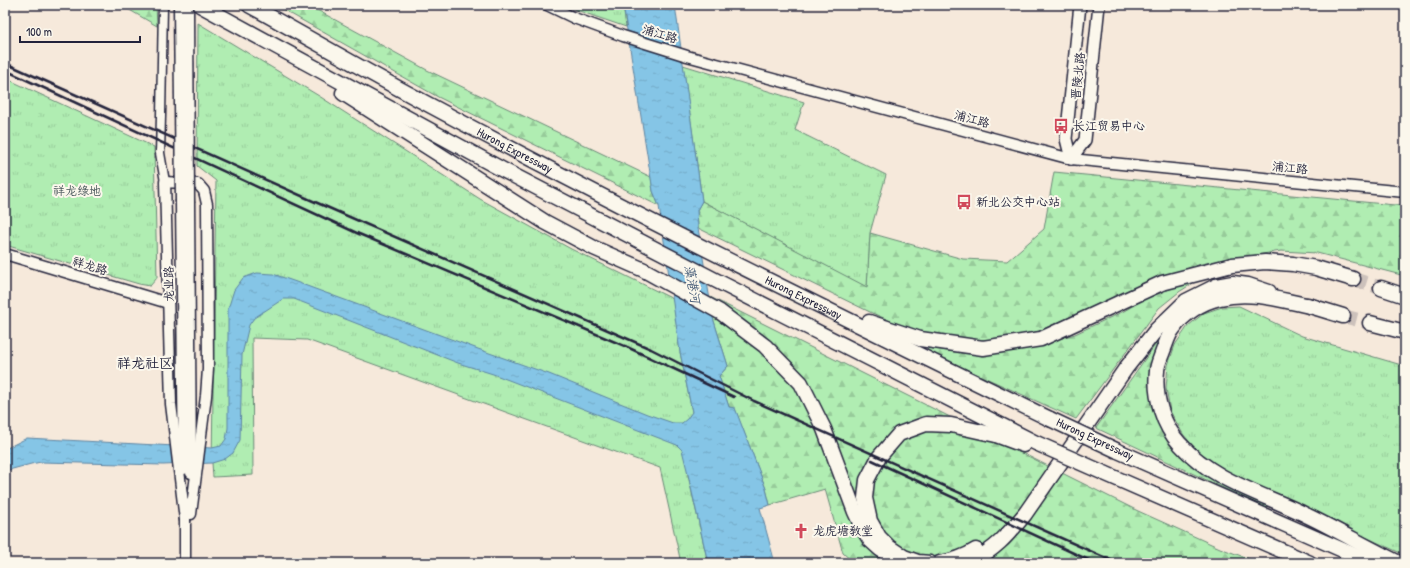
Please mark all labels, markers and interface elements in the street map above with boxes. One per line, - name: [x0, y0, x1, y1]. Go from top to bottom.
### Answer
- scale bar: [20, 18, 140, 44]
- street label: 浦江路: [640, 20, 680, 47]
- text: 100 m: [26, 23, 52, 40]
- street label: 晋陵北路: [1067, 51, 1088, 101]
- street label: 浦江路: [953, 106, 992, 131]
- bus stop icon: 长江贸易中心: [1052, 117, 1070, 135]
- place label: 长江贸易中心: [1073, 117, 1145, 134]
- street label: Hurong Expressway: [474, 123, 556, 177]
- street label: 浦江路: [1271, 157, 1309, 178]
- park label: 祥龙绿地: [53, 182, 101, 199]
- bus stop icon: 新北公交中心站: [955, 193, 973, 211]
- place label: 新北公交中心站: [976, 193, 1060, 210]
- street label: 祥龙路: [70, 252, 110, 279]
- water label: 藻港河: [681, 263, 706, 307]
- street label: 龙业路: [160, 266, 177, 302]
- street label: Hurong Expressway: [763, 271, 845, 323]
- district label: 祥龙社区: [117, 353, 173, 372]
- street label: Hurong Expressway: [1054, 413, 1137, 464]
- church icon: 龙虎塘教堂: [792, 522, 810, 540]
- place label: 龙虎塘教堂: [813, 522, 873, 539]

